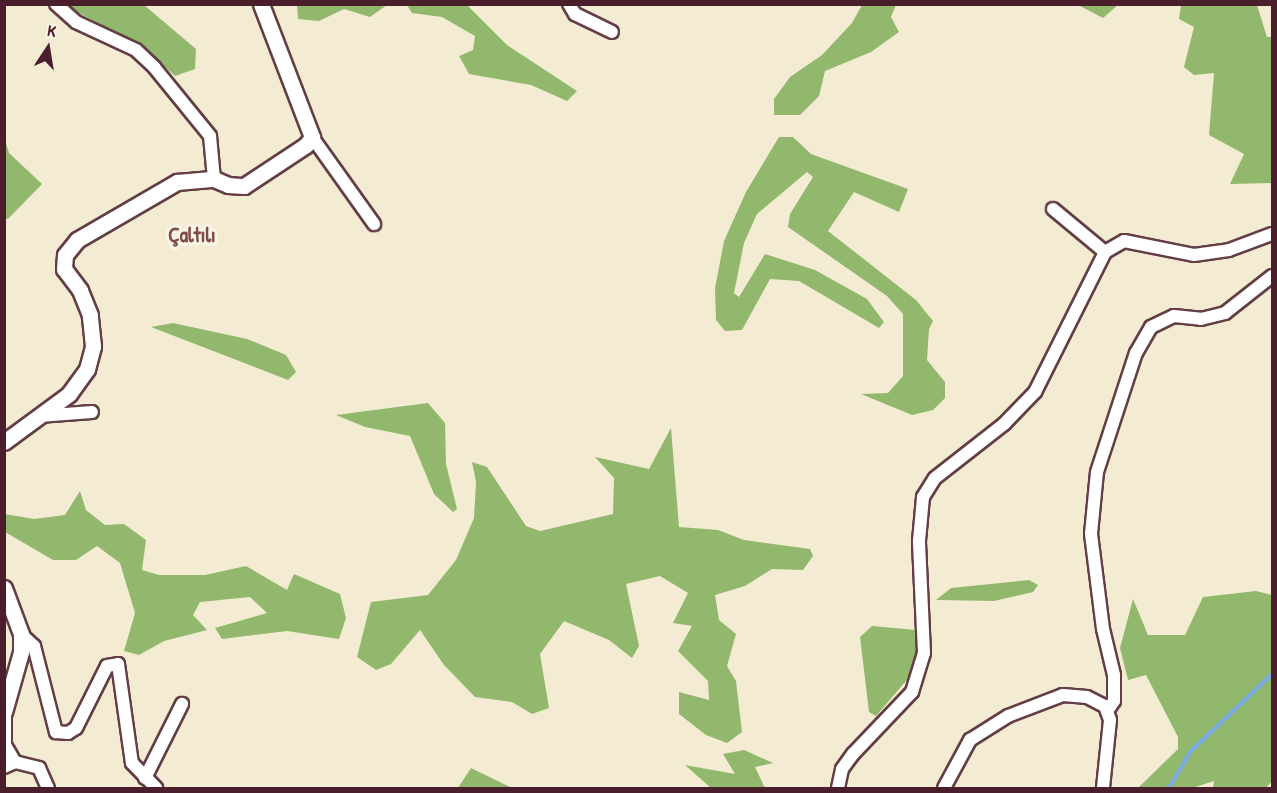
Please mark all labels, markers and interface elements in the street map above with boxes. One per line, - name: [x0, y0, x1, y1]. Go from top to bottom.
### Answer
- north arrow: [18, 18, 78, 78]
- text: K: [45, 19, 58, 42]
- district label: Çaltılı: [168, 222, 216, 248]

